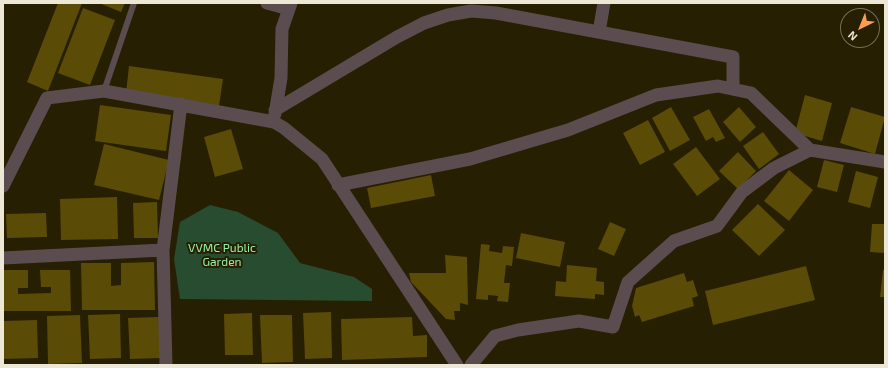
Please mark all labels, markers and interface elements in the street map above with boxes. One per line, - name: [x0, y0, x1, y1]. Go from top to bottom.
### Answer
- north arrow: [840, 8, 880, 48]
- text: N: [845, 29, 860, 44]
- park label: VVMC Public Garden: [188, 241, 256, 269]

